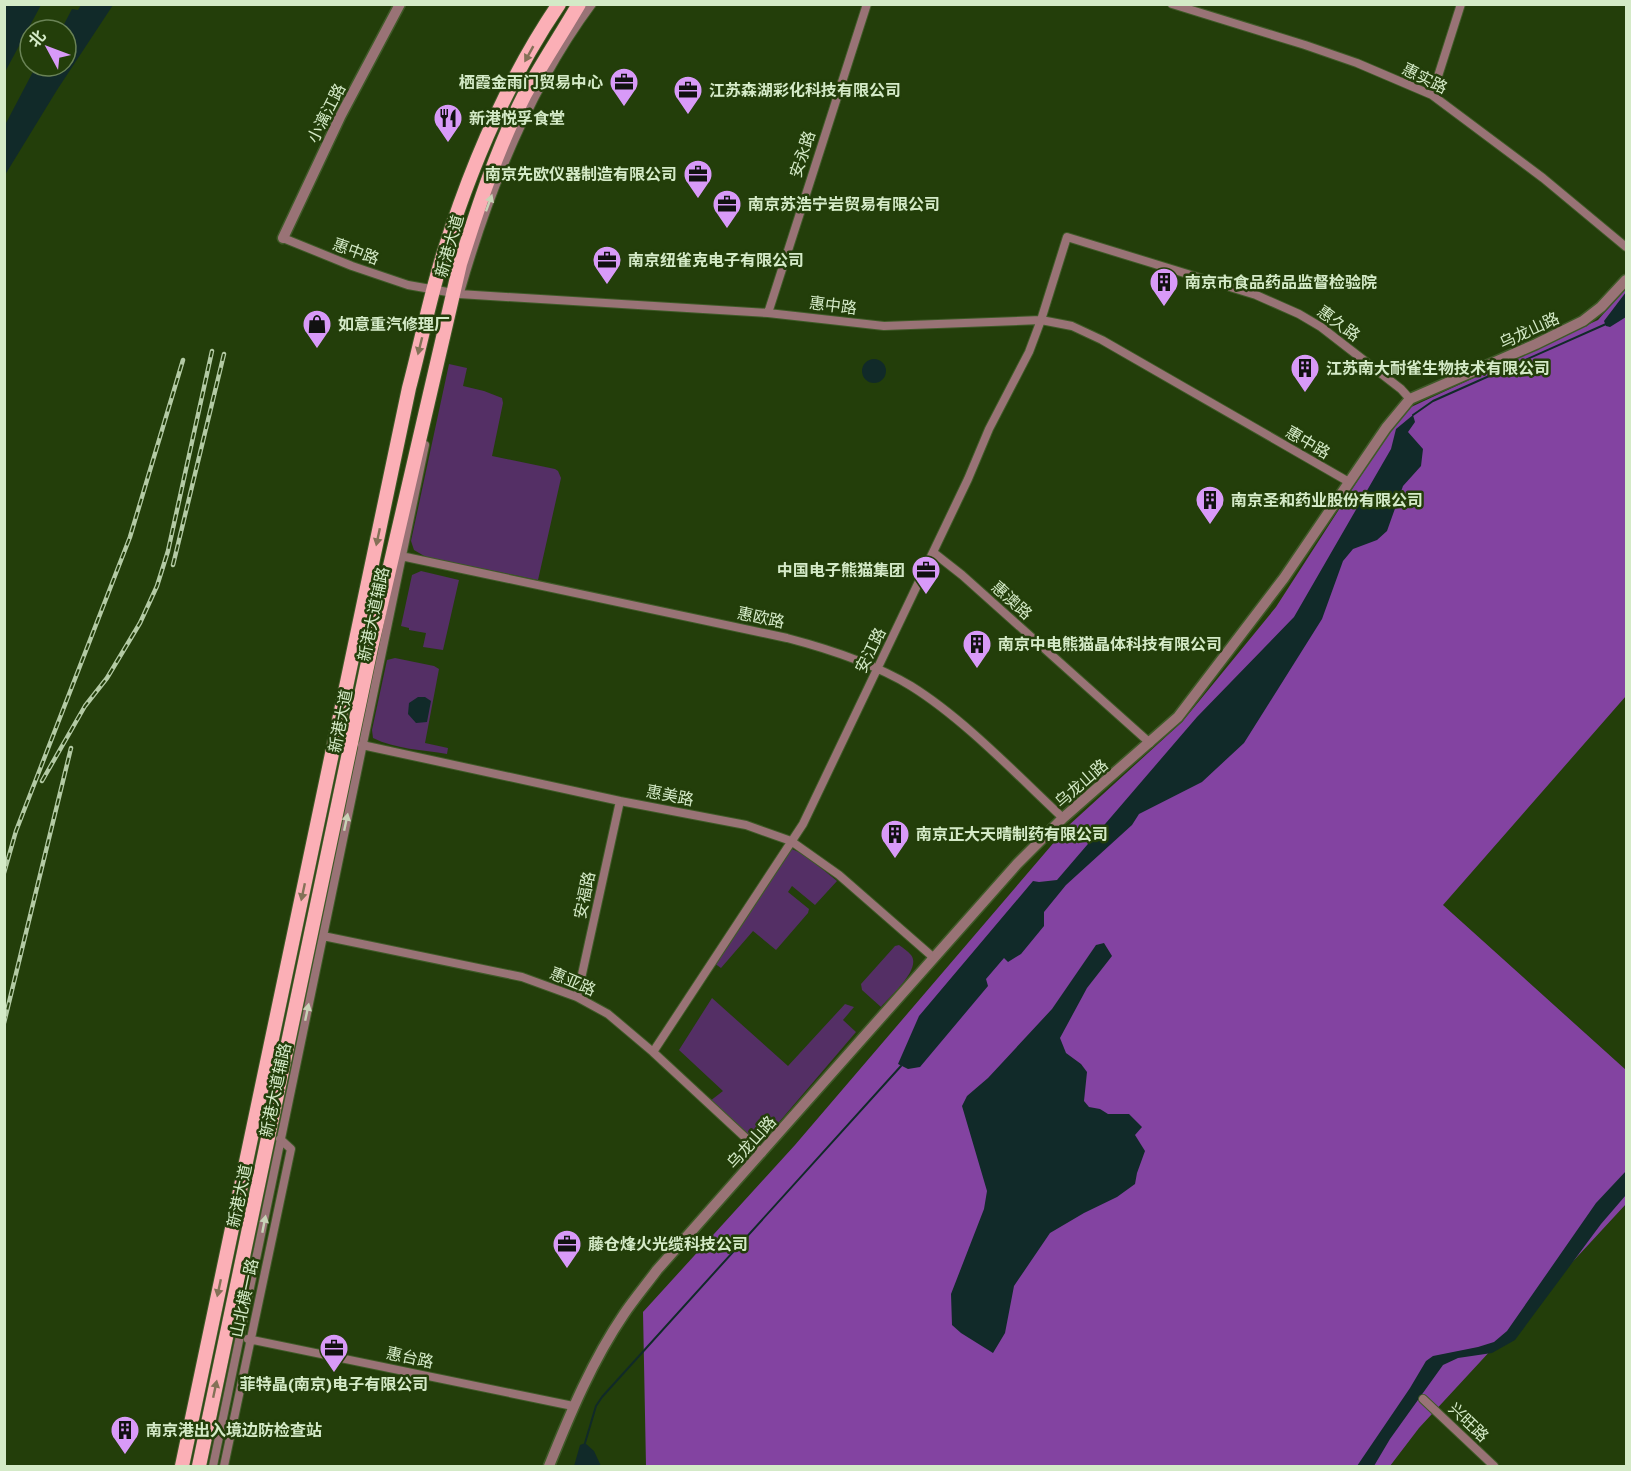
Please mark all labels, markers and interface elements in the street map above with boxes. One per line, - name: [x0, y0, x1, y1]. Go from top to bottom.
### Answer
- north arrow: [18, 18, 78, 78]
- text: 北: [25, 26, 49, 51]
- one-way arrow: [524, 46, 534, 63]
- street label: 惠实路: [1399, 59, 1451, 98]
- office icon: 栖霞金雨门贸易中心: [608, 66, 640, 108]
- place label: 栖霞金雨门贸易中心: [459, 73, 603, 92]
- office icon: 江苏森湖彩化科技有限公司: [672, 74, 704, 116]
- street label: 小漓江路: [303, 80, 349, 146]
- place label: 江苏森湖彩化科技有限公司: [709, 81, 901, 100]
- restaurant icon: 新港悦孚食堂: [432, 102, 464, 144]
- place label: 新港悦孚食堂: [469, 109, 565, 128]
- street label: 安永路: [786, 128, 819, 180]
- office icon: 南京先欧仪器制造有限公司: [682, 158, 714, 200]
- place label: 南京先欧仪器制造有限公司: [485, 165, 677, 184]
- office icon: 南京苏浩宁岩贸易有限公司: [711, 188, 743, 230]
- one-way arrow: [485, 193, 495, 211]
- place label: 南京苏浩宁岩贸易有限公司: [748, 195, 940, 214]
- street label: 新港大道: [432, 213, 467, 280]
- street label: 惠中路: [330, 234, 382, 269]
- office icon: 南京纽雀克电子有限公司: [591, 244, 623, 286]
- place label: 南京纽雀克电子有限公司: [628, 251, 804, 270]
- building icon: 南京市食品药品监督检验院: [1148, 266, 1180, 308]
- place label: 南京市食品药品监督检验院: [1185, 273, 1377, 292]
- street label: 惠中路: [808, 293, 858, 318]
- street label: 惠久路: [1314, 302, 1364, 345]
- shop icon: 如意重汽修理厂: [301, 308, 333, 350]
- street label: 乌龙山路: [1496, 308, 1562, 353]
- place label: 如意重汽修理厂: [338, 315, 450, 334]
- one-way arrow: [414, 337, 424, 355]
- building icon: 江苏南大耐雀生物技术有限公司: [1289, 352, 1321, 394]
- place label: 江苏南大耐雀生物技术有限公司: [1326, 359, 1550, 378]
- street label: 惠中路: [1282, 422, 1333, 463]
- building icon: 南京圣和药业股份有限公司: [1194, 484, 1226, 526]
- place label: 南京圣和药业股份有限公司: [1231, 491, 1423, 510]
- one-way arrow: [373, 527, 382, 546]
- office icon: 中国电子熊猫集团: [910, 554, 942, 596]
- place label: 中国电子熊猫集团: [777, 561, 905, 580]
- street label: 新港大道辅路: [354, 565, 393, 663]
- street label: 惠澳路: [987, 577, 1036, 623]
- street label: 惠欧路: [735, 603, 786, 632]
- street label: 安江路: [851, 624, 890, 676]
- building icon: 南京中电熊猫晶体科技有限公司: [961, 628, 993, 670]
- place label: 南京中电熊猫晶体科技有限公司: [998, 635, 1222, 654]
- street label: 新港大道: [325, 688, 356, 754]
- street label: 乌龙山路: [1051, 755, 1112, 812]
- street label: 惠美路: [645, 782, 695, 809]
- one-way arrow: [342, 812, 351, 831]
- building icon: 南京正大天晴制药有限公司: [879, 818, 911, 860]
- place label: 南京正大天晴制药有限公司: [916, 825, 1108, 844]
- street label: 安福路: [570, 870, 599, 921]
- one-way arrow: [298, 882, 307, 901]
- street label: 惠亚路: [547, 963, 599, 1000]
- one-way arrow: [302, 1003, 312, 1022]
- street label: 新港大道辅路: [256, 1041, 295, 1139]
- street label: 乌龙山路: [723, 1112, 780, 1172]
- street label: 新港大道: [224, 1163, 255, 1229]
- one-way arrow: [260, 1214, 269, 1233]
- office icon: 藤仓烽火光缆科技公司: [551, 1228, 583, 1270]
- place label: 藤仓烽火光缆科技公司: [588, 1235, 748, 1254]
- street label: 山北横一路: [227, 1257, 262, 1339]
- one-way arrow: [214, 1279, 224, 1297]
- office icon: 菲特晶(南京)电子有限公司: [318, 1332, 350, 1374]
- street label: 惠台路: [384, 1343, 435, 1372]
- place label: 菲特晶(南京)电子有限公司: [240, 1375, 428, 1394]
- one-way arrow: [211, 1379, 220, 1398]
- street label: 兴旺路: [1445, 1399, 1493, 1446]
- building icon: 南京港出入境边防检查站: [109, 1414, 141, 1456]
- place label: 南京港出入境边防检查站: [146, 1421, 322, 1440]

